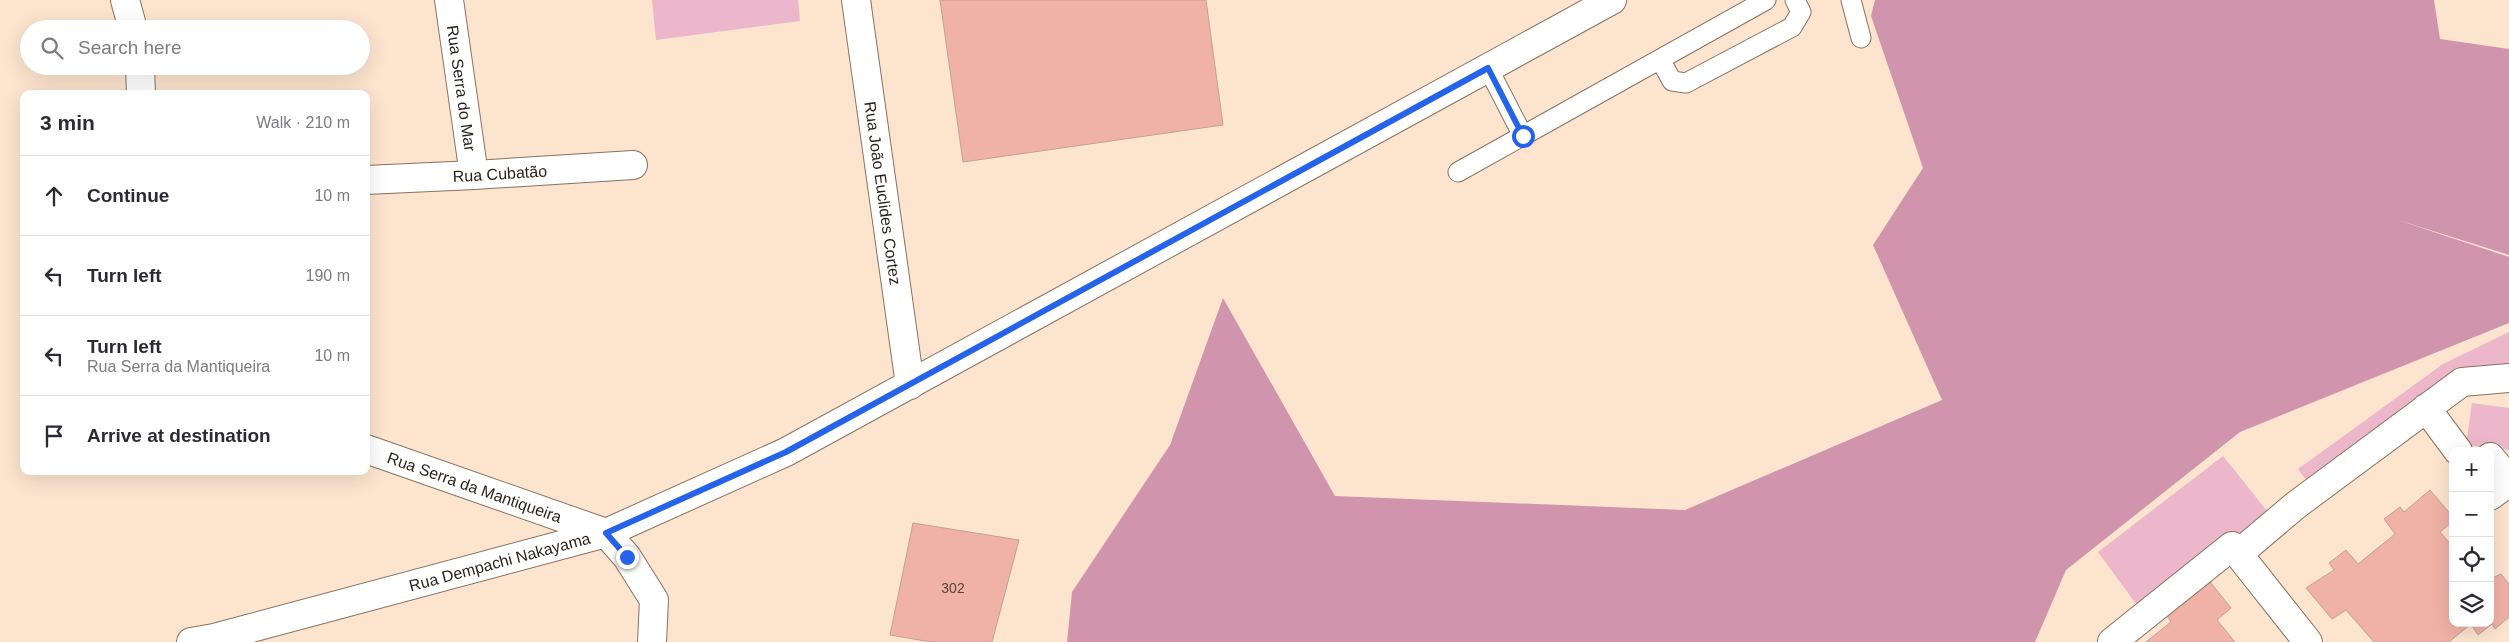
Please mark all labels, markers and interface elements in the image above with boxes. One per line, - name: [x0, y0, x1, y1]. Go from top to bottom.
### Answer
- search box: [20, 20, 370, 75]
- street label: Rua Serra do Mar: [444, 24, 479, 153]
- icon: search: [38, 34, 66, 62]
- text: Search here: [78, 37, 182, 58]
- street label: Rua João Euclides Cortez: [862, 100, 904, 286]
- text: 3 min: [40, 111, 95, 134]
- text: Walk · 210 m: [256, 114, 350, 131]
- route start: [1512, 125, 1535, 148]
- street label: Rua Cubatão: [452, 162, 548, 184]
- icon: ahead: [40, 182, 68, 210]
- text: Continue: [87, 185, 169, 206]
- text: 10 m: [314, 187, 350, 204]
- icon: left: [40, 262, 68, 290]
- text: Turn left: [87, 265, 162, 286]
- text: 190 m: [306, 267, 350, 284]
- text: Turn left: [87, 336, 162, 357]
- icon: left: [40, 342, 68, 370]
- text: 10 m: [314, 347, 350, 364]
- text: Rua Serra da Mantiqueira: [87, 358, 270, 375]
- icon: arrive: [40, 422, 68, 450]
- text: Arrive at destination: [87, 425, 271, 446]
- map controls: [2449, 447, 2494, 627]
- button: +: [2449, 447, 2494, 492]
- street label: Rua Serra da Mantiqueira: [385, 449, 564, 525]
- button: −: [2449, 492, 2494, 537]
- street label: Rua Dempachi Nakayama: [407, 529, 592, 594]
- button: locate: [2449, 537, 2494, 582]
- route end: [616, 546, 639, 569]
- house number: 302: [941, 580, 965, 596]
- button: layers: [2449, 582, 2494, 627]

